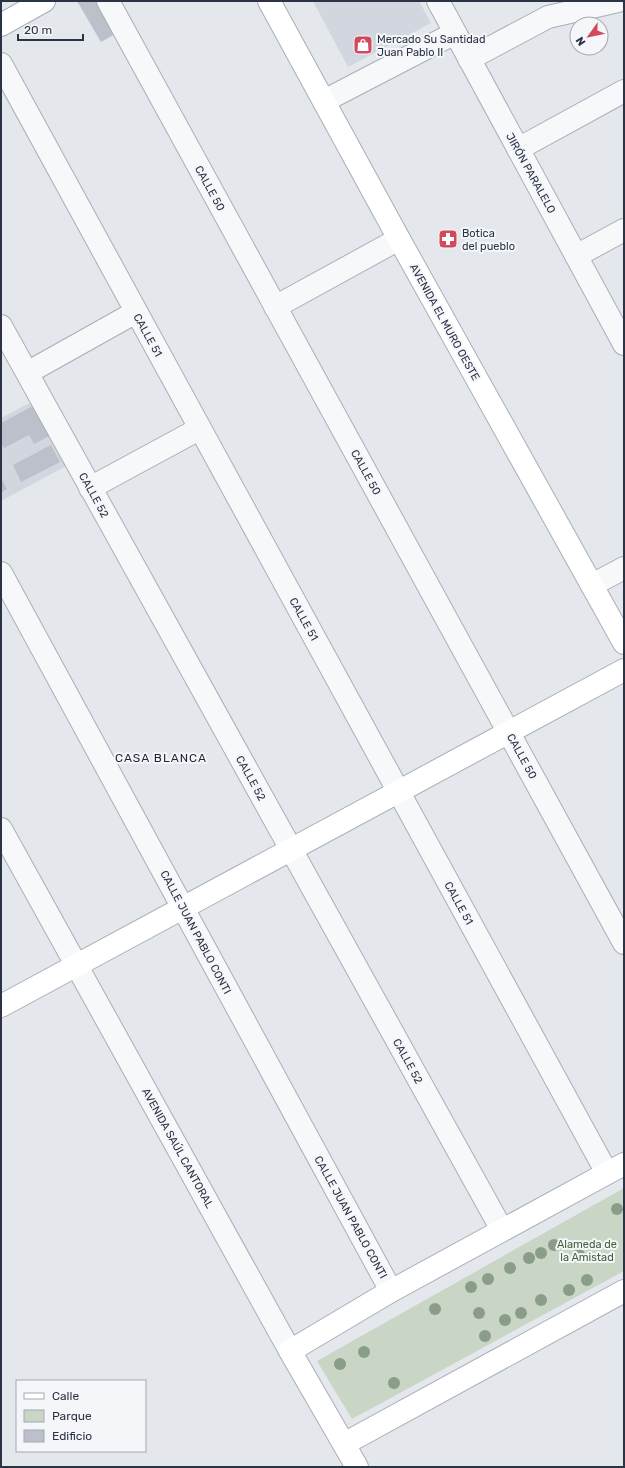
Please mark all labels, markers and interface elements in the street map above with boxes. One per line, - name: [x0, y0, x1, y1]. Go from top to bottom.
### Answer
- scale bar: [18, 16, 83, 42]
- north arrow: [569, 16, 609, 56]
- text: 20 m: [24, 23, 52, 37]
- place label: Mercado Su Santidad Juan Pablo II: [377, 33, 485, 59]
- shop icon: Mercado Su Santidad Juan Pablo II: [352, 34, 374, 56]
- text: N: [573, 34, 589, 48]
- street label: JIRÓN PARALELO: [503, 131, 558, 216]
- street label: CALLE 50: [192, 163, 227, 213]
- place label: Botica del pueblo: [462, 227, 515, 253]
- pharmacy icon: Botica del pueblo: [437, 228, 459, 250]
- street label: AVENIDA EL MURO OESTE: [407, 262, 482, 383]
- street label: CALLE 51: [130, 311, 165, 359]
- street label: CALLE 50: [348, 447, 383, 497]
- street label: CALLE 52: [76, 471, 111, 520]
- street label: CALLE 51: [286, 595, 321, 643]
- street label: CALLE 50: [504, 731, 539, 781]
- district label: CASA BLANCA: [115, 751, 207, 765]
- street label: CALLE 52: [233, 754, 268, 803]
- street label: CALLE JUAN PABLO CONTI: [157, 868, 234, 996]
- street label: CALLE 51: [441, 879, 476, 927]
- street label: CALLE 52: [390, 1037, 425, 1086]
- street label: AVENIDA SAÚL CANTORAL: [139, 1086, 216, 1211]
- street label: CALLE JUAN PABLO CONTI: [311, 1154, 390, 1281]
- park label: Alameda de la Amistad: [557, 1238, 617, 1264]
- legend: [16, 1380, 146, 1452]
- text: Calle: [52, 1389, 79, 1403]
- text: Parque: [52, 1409, 92, 1423]
- text: Edificio: [52, 1429, 92, 1443]

